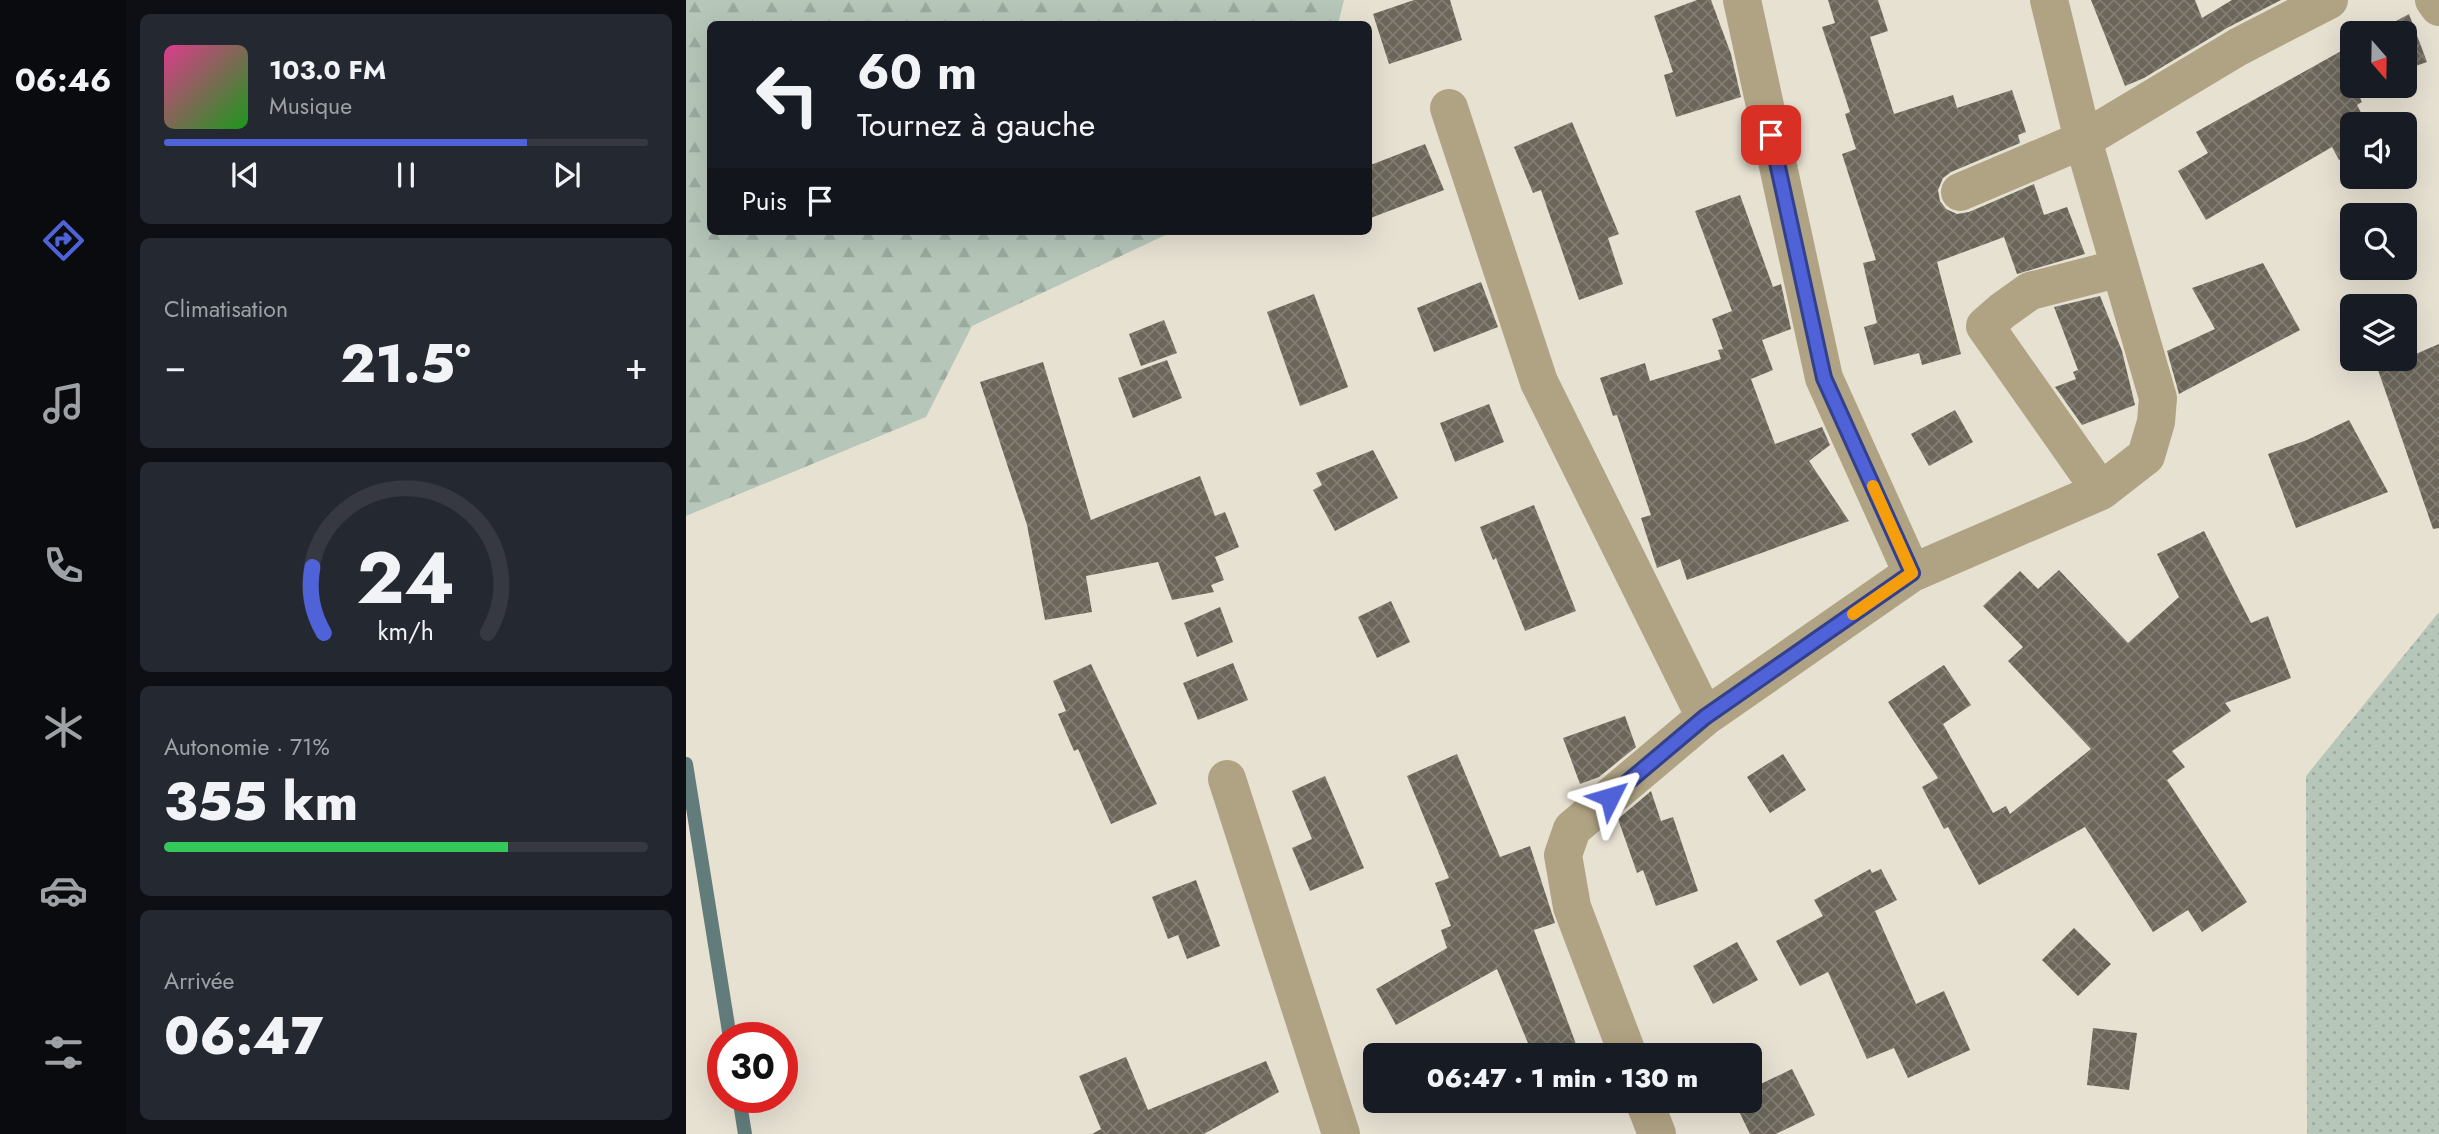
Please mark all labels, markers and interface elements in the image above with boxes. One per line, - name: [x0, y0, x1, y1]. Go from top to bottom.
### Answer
- north arrow: [2340, 21, 2417, 98]
- map controls: [2340, 21, 2417, 371]
- text: 60 m: [857, 37, 977, 107]
- icon: left: [742, 49, 833, 140]
- text: 103.0 FM: [269, 51, 386, 89]
- text: 06:46: [15, 57, 111, 103]
- text: Musique: [269, 89, 352, 123]
- text: Tournez à gauche: [857, 102, 1095, 148]
- pin: [1741, 105, 1801, 165]
- button: sound: [2340, 112, 2417, 189]
- icon: arrive: [1752, 116, 1790, 154]
- icon: previous: [226, 156, 264, 194]
- icon: pause: [387, 156, 425, 194]
- icon: next: [548, 156, 586, 194]
- text: Puis: [742, 182, 787, 220]
- icon: arrive: [801, 182, 839, 220]
- button: search: [2340, 203, 2417, 280]
- icon: directions: [39, 216, 88, 265]
- text: Climatisation: [164, 292, 288, 326]
- button: layers: [2340, 294, 2417, 371]
- text: 21.5°: [340, 326, 471, 402]
- text: −: [164, 338, 186, 393]
- text: +: [625, 338, 648, 393]
- icon: music: [39, 379, 88, 428]
- text: 24: [357, 525, 455, 630]
- icon: phone: [39, 541, 88, 590]
- text: km/h: [378, 613, 434, 649]
- icon: climate: [39, 703, 88, 752]
- text: Autonomie · 71%: [164, 730, 330, 764]
- position arrow: [1573, 760, 1647, 834]
- text: 355 km: [164, 764, 358, 840]
- icon: car: [39, 866, 88, 915]
- text: Arrivée: [164, 964, 234, 998]
- text: 06:47: [164, 998, 323, 1074]
- speed limit sign: 30: [707, 1022, 798, 1113]
- icon: filters: [39, 1028, 88, 1077]
- text: 06:47 · 1 min · 130 m: [1427, 1059, 1698, 1097]

